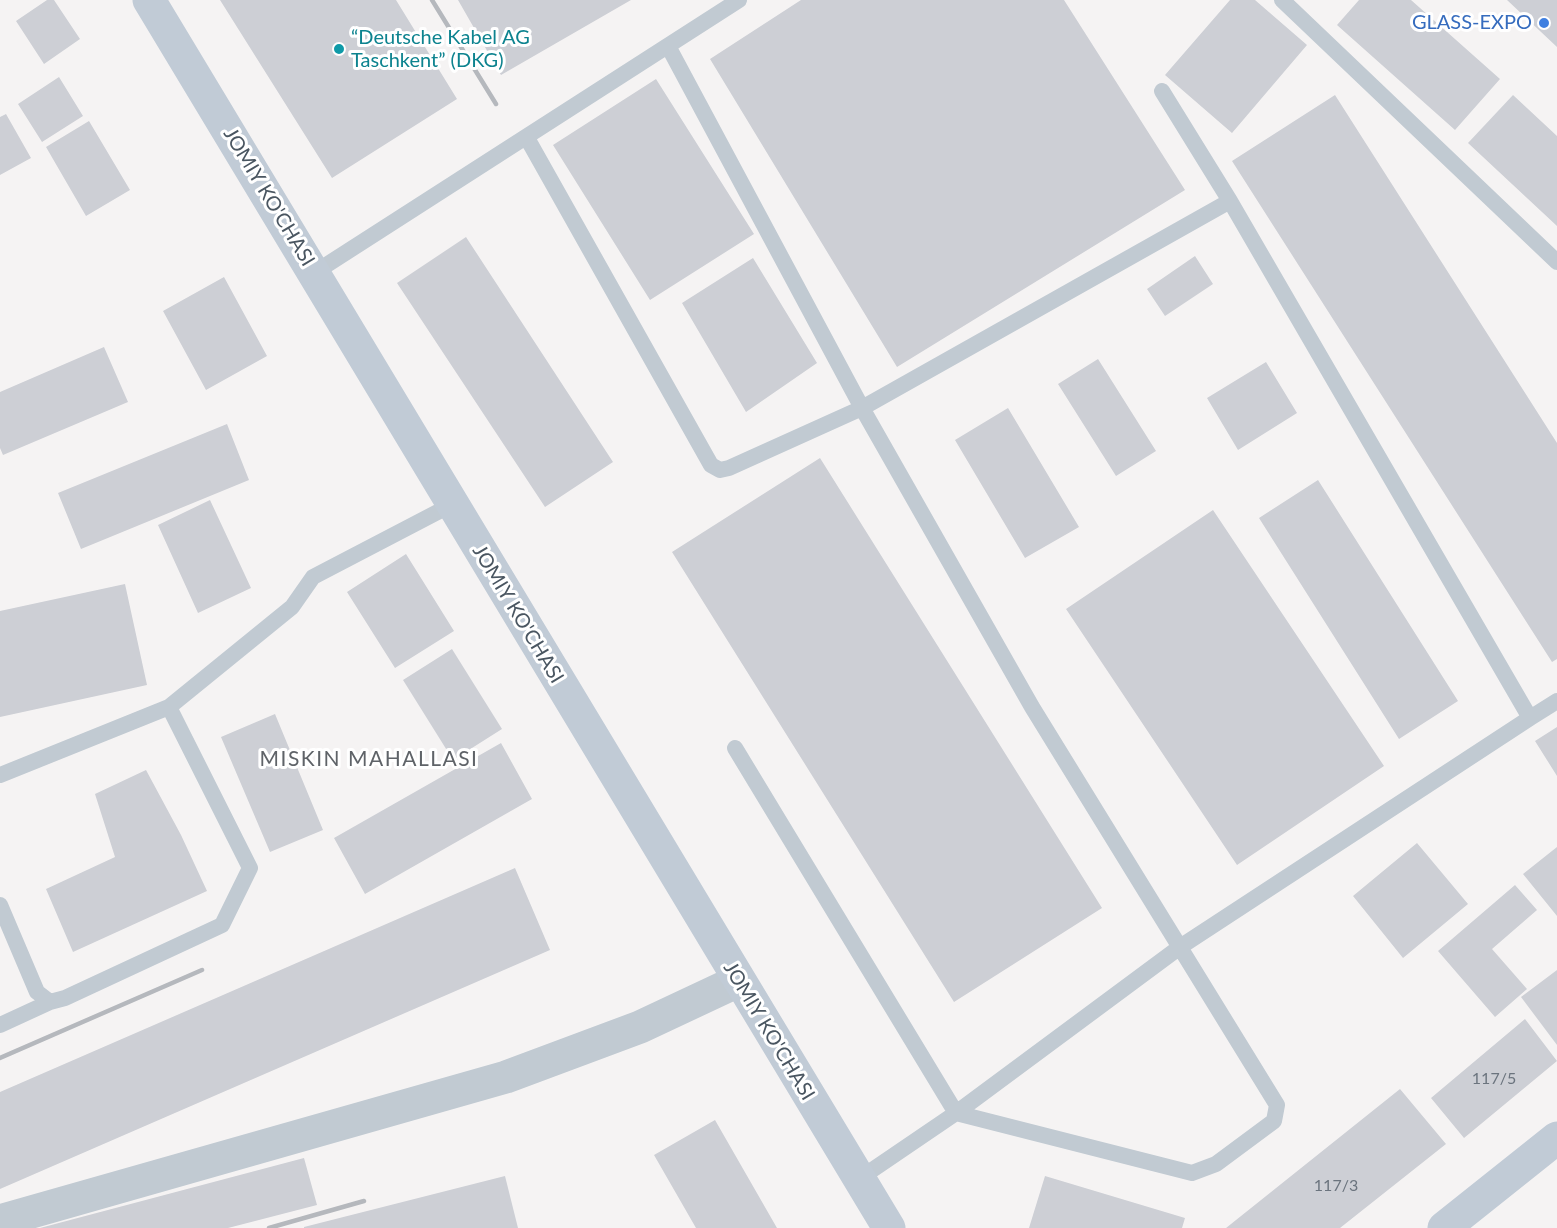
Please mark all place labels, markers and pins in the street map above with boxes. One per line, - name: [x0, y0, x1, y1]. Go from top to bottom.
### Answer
- place label: GLASS-EXPO: [1412, 11, 1532, 35]
- marker: GLASS-EXPO: [1537, 16, 1551, 30]
- place label: “Deutsche Kabel AG Taschkent” (DKG): [351, 26, 530, 73]
- marker: “Deutsche Kabel AG Taschkent” (DKG): [332, 42, 346, 56]

